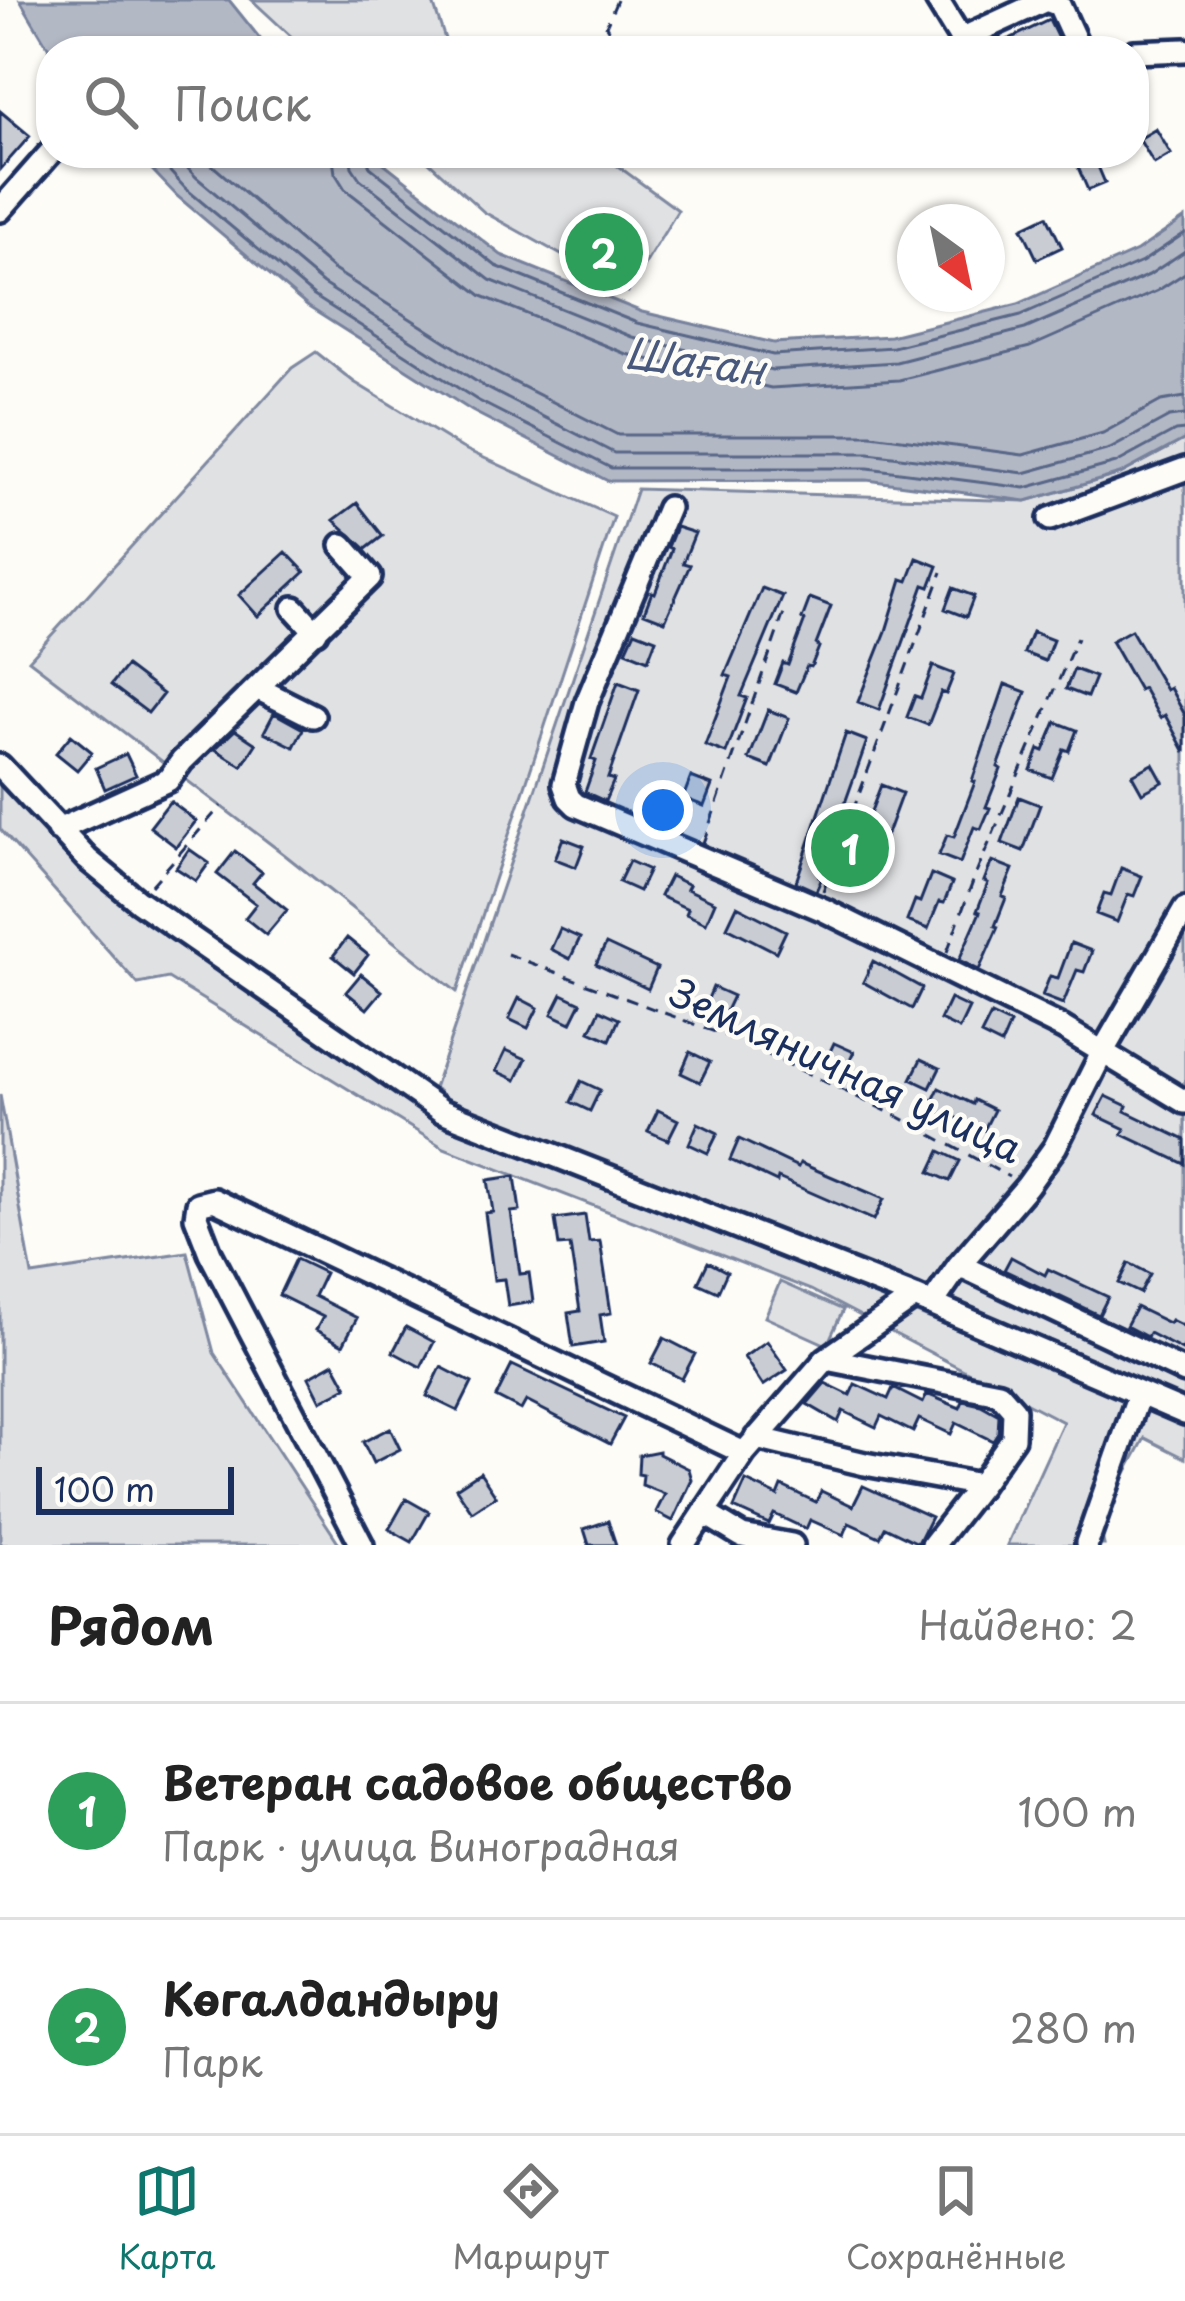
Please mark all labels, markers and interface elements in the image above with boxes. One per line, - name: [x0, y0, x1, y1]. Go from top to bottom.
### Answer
- search box: [36, 36, 1149, 168]
- text: Поиск: [174, 68, 311, 136]
- icon: search: [78, 69, 144, 135]
- north arrow: [897, 204, 1005, 312]
- pin: 2: [565, 207, 643, 297]
- water label: Шаған: [622, 320, 772, 400]
- your location: [633, 780, 693, 840]
- pin: 1: [811, 803, 889, 893]
- street label: Земляничная улица: [661, 961, 1033, 1176]
- scale bar: [36, 1461, 234, 1514]
- text: 100 m: [54, 1463, 155, 1513]
- text: Рядом: [48, 1585, 214, 1662]
- text: Найдено: 2: [918, 1594, 1137, 1653]
- text: Ветеран садовое общество: [162, 1747, 792, 1815]
- text: 1: [78, 1781, 96, 1840]
- text: 100 m: [1018, 1781, 1137, 1840]
- text: Парк · улица Виноградная: [162, 1815, 680, 1874]
- text: Көгалдандыру: [162, 1963, 499, 2031]
- text: 2: [73, 1997, 101, 2056]
- text: 280 m: [1010, 1997, 1137, 2056]
- text: Парк: [162, 2031, 263, 2090]
- tab: Карта: [119, 2158, 215, 2280]
- tab: Маршрут: [453, 2158, 609, 2280]
- tab: Сохранённые: [846, 2158, 1066, 2280]

